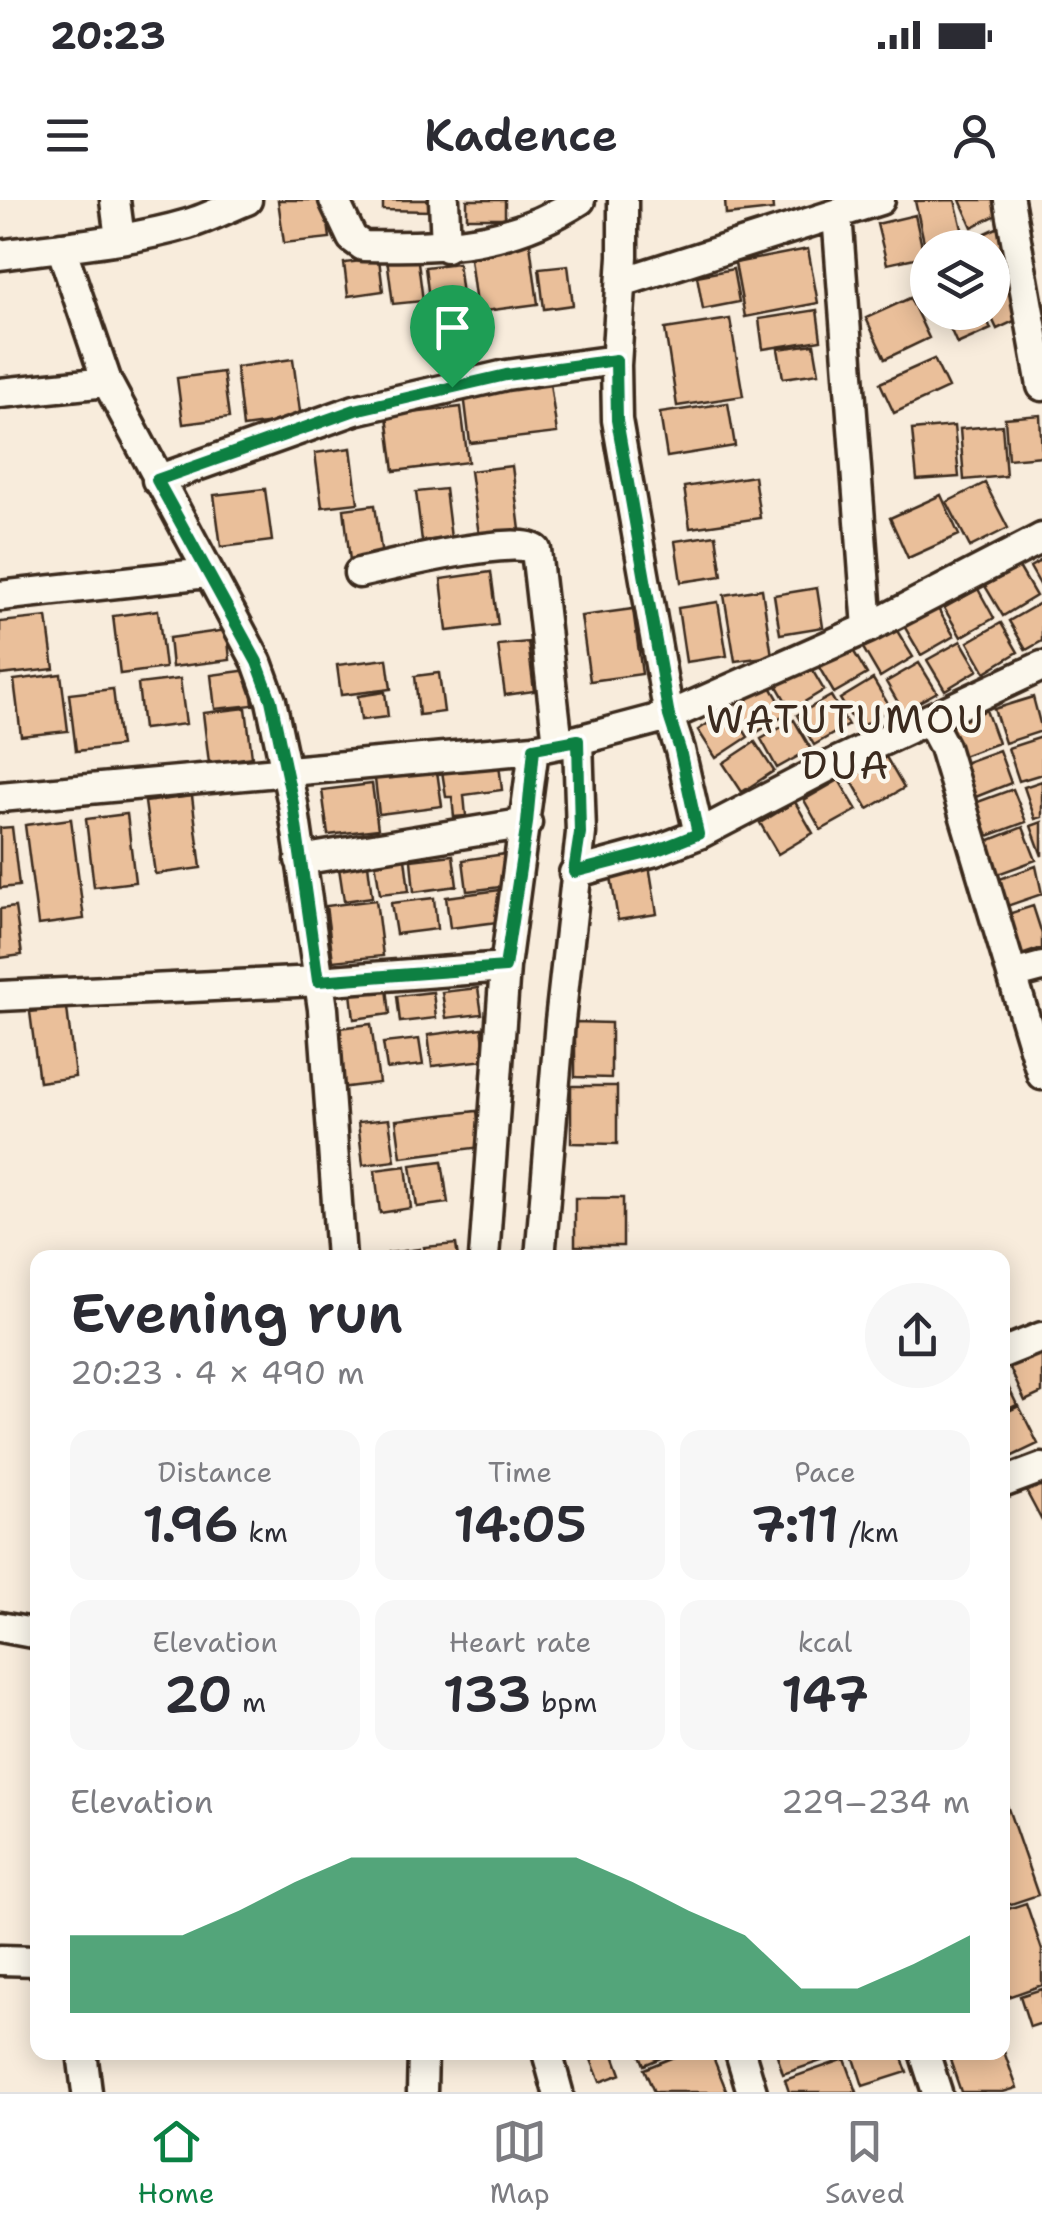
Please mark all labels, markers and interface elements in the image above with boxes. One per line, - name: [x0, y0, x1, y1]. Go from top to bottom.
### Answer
- text: 20:23: [50, 10, 166, 61]
- text: Kadence: [424, 105, 618, 165]
- icon: menu: [40, 108, 95, 163]
- icon: person: [947, 108, 1002, 163]
- map controls: [910, 230, 1010, 330]
- button: layers: [910, 230, 1010, 330]
- pin: [410, 285, 495, 388]
- icon: arrive: [425, 300, 480, 355]
- district label: WATUTUMOU DUA: [706, 692, 986, 792]
- text: Evening run: [70, 1276, 403, 1350]
- button: share: [865, 1283, 970, 1388]
- text: 20:23 · 4 × 490 m: [70, 1351, 365, 1394]
- text: Distance: [158, 1453, 272, 1491]
- text: Time: [488, 1453, 552, 1491]
- text: Pace: [794, 1453, 856, 1491]
- text: 1.96: [142, 1491, 239, 1558]
- text: 14:05: [453, 1491, 587, 1558]
- text: 7:11: [751, 1491, 839, 1558]
- text: km: [239, 1513, 288, 1551]
- text: /km: [839, 1513, 899, 1551]
- text: Elevation: [152, 1623, 278, 1661]
- text: Heart rate: [449, 1623, 591, 1661]
- text: kcal: [798, 1623, 852, 1661]
- text: 20: [164, 1661, 233, 1728]
- text: 133: [443, 1661, 531, 1728]
- text: 147: [781, 1661, 869, 1728]
- text: m: [233, 1683, 266, 1721]
- text: bpm: [531, 1683, 597, 1721]
- text: Elevation: [70, 1780, 213, 1823]
- text: 229–234 m: [781, 1780, 970, 1823]
- tab: Home: [138, 2114, 215, 2212]
- tab: Map: [490, 2114, 550, 2212]
- tab: Saved: [825, 2114, 904, 2212]

